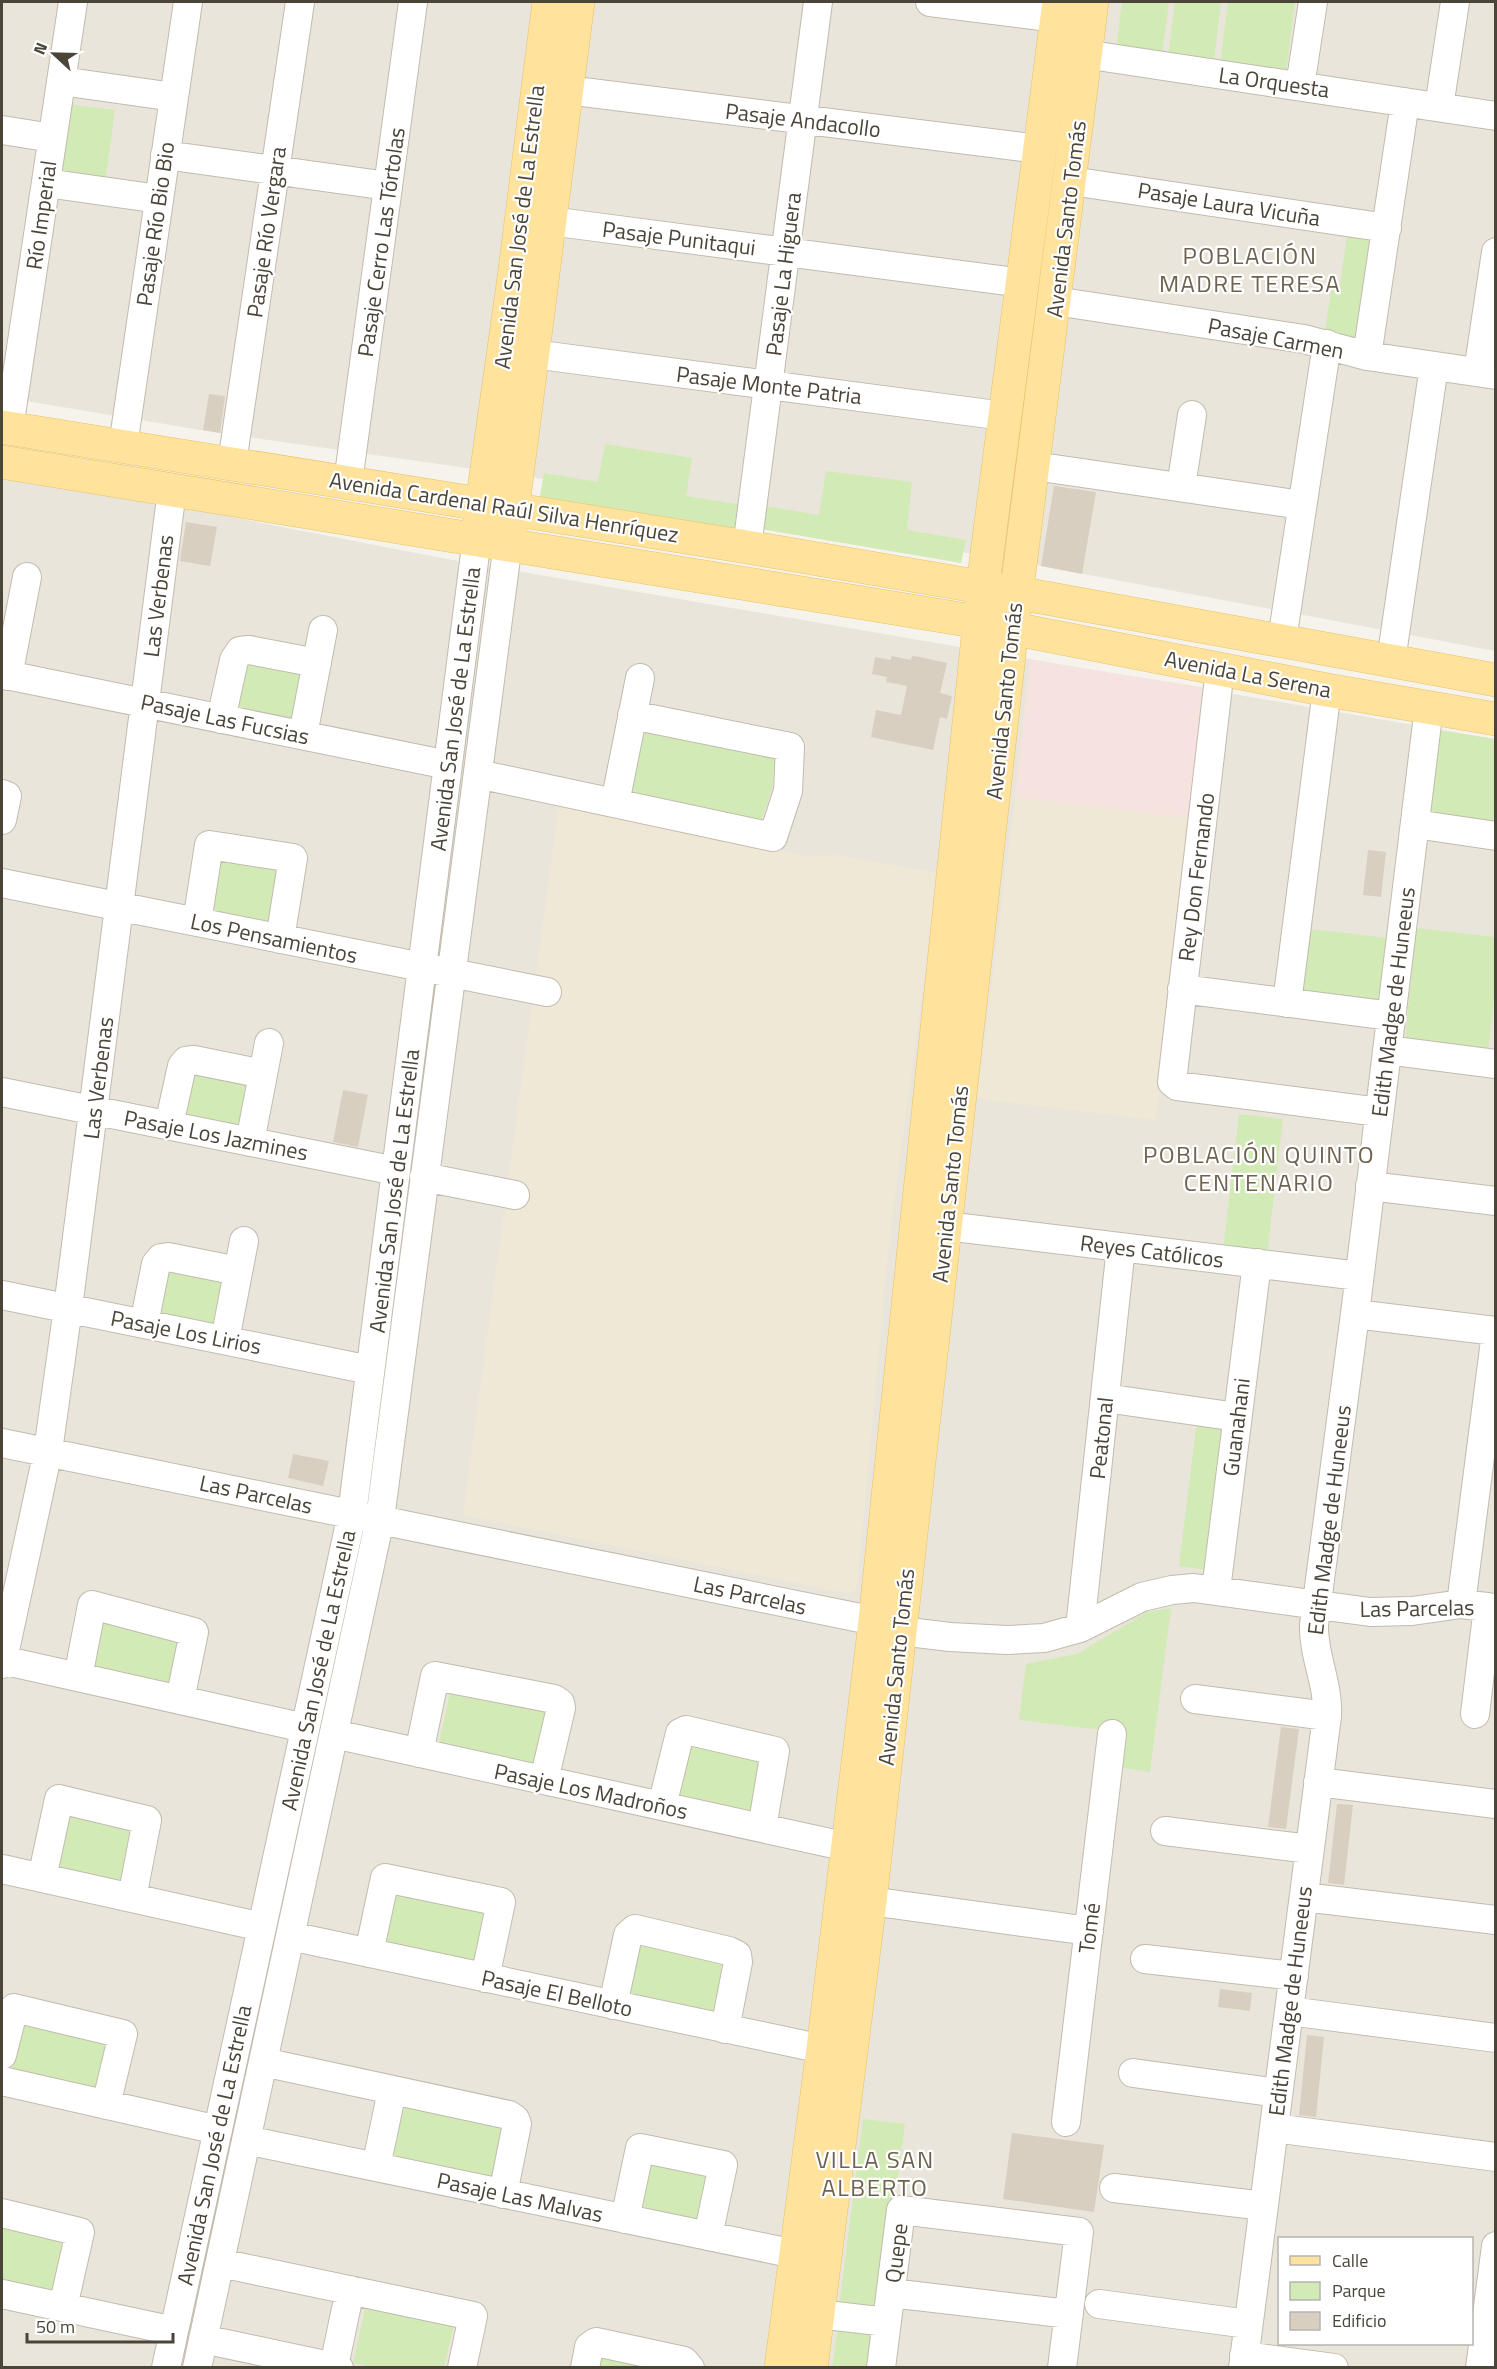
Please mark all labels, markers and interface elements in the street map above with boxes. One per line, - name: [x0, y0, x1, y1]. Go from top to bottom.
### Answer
- north arrow: [24, 24, 84, 84]
- text: N: [27, 39, 53, 58]
- street label: La Orquesta: [1216, 57, 1332, 107]
- street label: Avenida San José de La Estrella: [485, 83, 553, 371]
- street label: Pasaje Andacollo: [723, 94, 883, 146]
- street label: Avenida Santo Tomás: [1037, 119, 1095, 319]
- street label: Pasaje Cerro Las Tórtolas: [348, 125, 414, 359]
- street label: Pasaje Río Bio Bio: [127, 140, 183, 308]
- street label: Pasaje Río Vergara: [237, 144, 295, 320]
- street label: Río Imperial: [17, 158, 65, 272]
- street label: Pasaje Laura Vicuña: [1135, 173, 1323, 235]
- street label: Pasaje La Higuera: [756, 190, 810, 358]
- street label: Pasaje Punitaqui: [600, 212, 758, 264]
- district label: POBLACIÓN MADRE TERESA: [1159, 237, 1341, 301]
- street label: Pasaje Carmen: [1205, 308, 1347, 368]
- street label: Pasaje Monte Patria: [674, 357, 864, 413]
- street label: Avenida Cardenal Raúl Silva Henríquez: [327, 463, 681, 551]
- street label: Las Verbenas: [134, 533, 182, 659]
- street label: Avenida San José de La Estrella: [421, 565, 489, 853]
- street label: Avenida Santo Tomás: [977, 601, 1031, 801]
- street label: Avenida La Serena: [1162, 641, 1334, 707]
- street label: Pasaje Las Fucsias: [138, 685, 312, 753]
- street label: Rey Don Fernando: [1169, 791, 1223, 963]
- street label: Edith Madge de Huneeus: [1362, 885, 1424, 1119]
- street label: Los Pensamientos: [187, 904, 361, 972]
- street label: Las Verbenas: [74, 1015, 122, 1141]
- street label: Avenida San José de La Estrella: [360, 1047, 428, 1335]
- street label: Avenida Santo Tomás: [923, 1084, 977, 1284]
- street label: Pasaje Los Jazmines: [121, 1100, 311, 1170]
- district label: POBLACIÓN QUINTO CENTENARIO: [1143, 1136, 1375, 1200]
- street label: Reyes Católicos: [1078, 1225, 1226, 1277]
- street label: Pasaje Los Lirios: [108, 1301, 264, 1363]
- street label: Guanahani: [1213, 1376, 1259, 1478]
- street label: Peatonal: [1080, 1395, 1122, 1481]
- street label: Edith Madge de Huneeus: [1298, 1403, 1360, 1637]
- street label: Las Parcelas: [196, 1465, 316, 1523]
- street label: Avenida San José de La Estrella: [272, 1527, 364, 1813]
- street label: Las Parcelas: [690, 1566, 810, 1624]
- street label: Avenida Santo Tomás: [869, 1567, 923, 1767]
- street label: Las Parcelas: [1359, 1590, 1475, 1626]
- street label: Pasaje Los Madroños: [491, 1754, 691, 1828]
- street label: Edith Madge de Huneeus: [1259, 1884, 1321, 2118]
- street label: Tomé: [1069, 1901, 1109, 1955]
- street label: Pasaje El Belloto: [478, 1960, 636, 2026]
- street label: Avenida San José de La Estrella: [168, 2002, 260, 2288]
- district label: VILLA SAN ALBERTO: [815, 2141, 935, 2205]
- street label: Pasaje Las Malvas: [434, 2163, 606, 2231]
- street label: Quepe: [875, 2221, 917, 2285]
- legend: [1278, 2237, 1473, 2345]
- text: Calle: [1332, 2247, 1368, 2274]
- text: Parque: [1332, 2277, 1386, 2304]
- scale bar: [27, 2306, 172, 2344]
- text: Edificio: [1332, 2307, 1386, 2334]
- text: 50 m: [36, 2313, 75, 2340]

